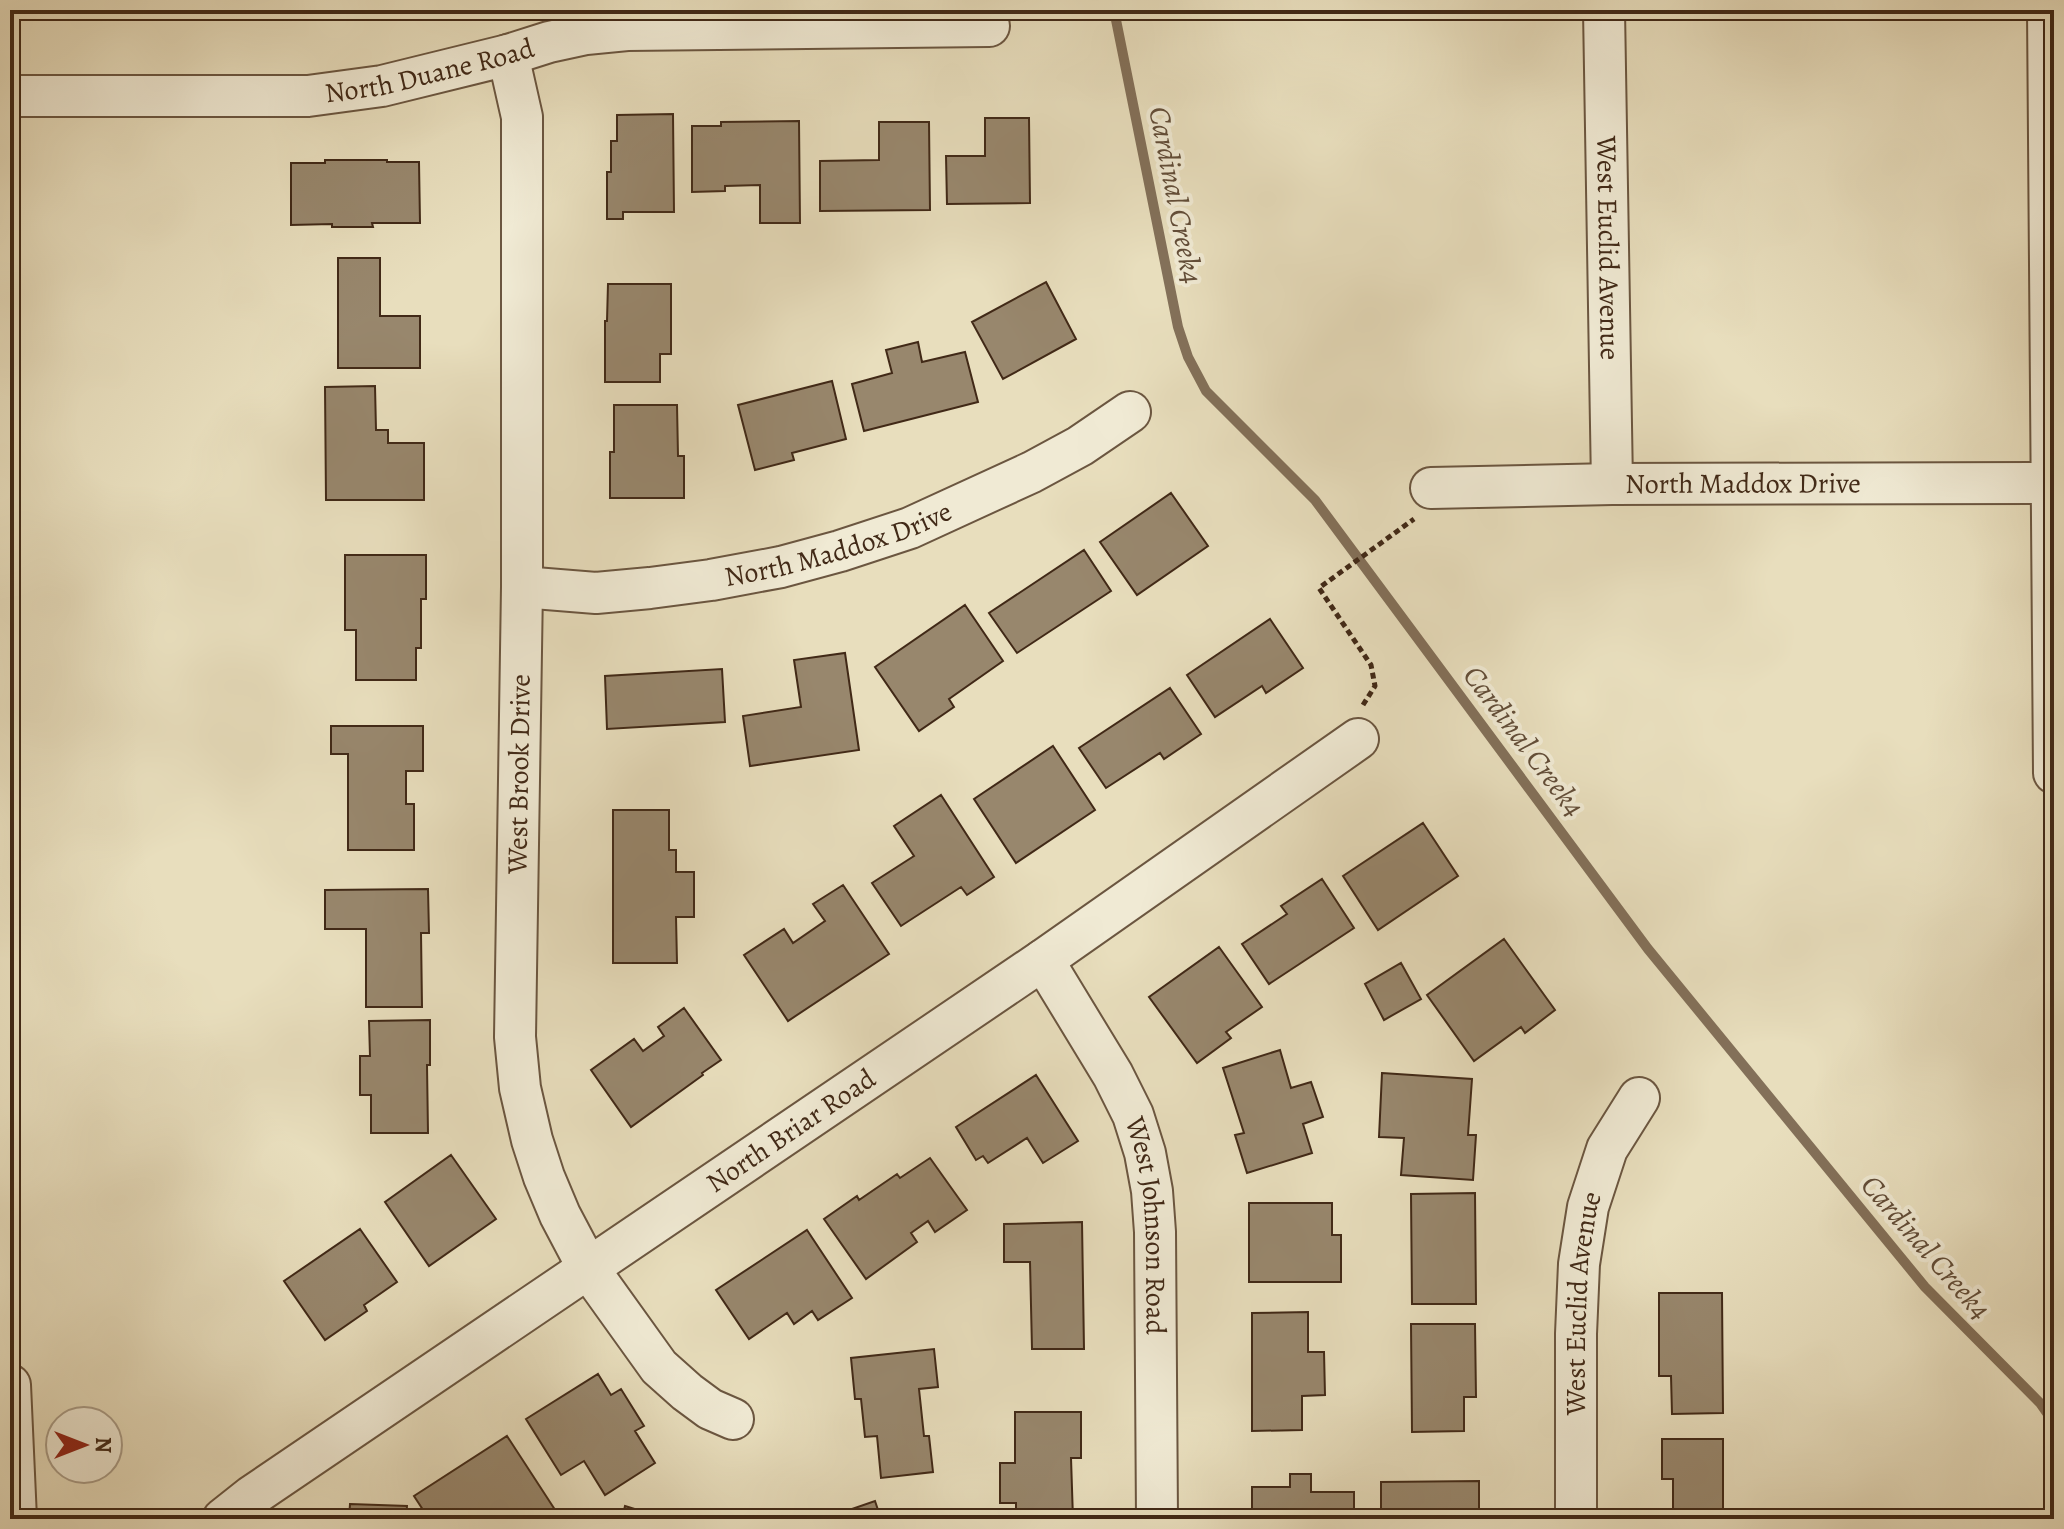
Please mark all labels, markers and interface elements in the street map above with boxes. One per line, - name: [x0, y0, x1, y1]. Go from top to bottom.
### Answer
- street label: North Duane Road: [322, 29, 540, 113]
- water label: Cardinal Creek4: [1139, 103, 1213, 287]
- street label: West Euclid Avenue: [1587, 134, 1629, 360]
- street label: North Maddox Drive: [1625, 464, 1861, 503]
- street label: North Maddox Drive: [721, 492, 958, 596]
- water label: Cardinal Creek4: [1454, 657, 1594, 825]
- street label: West Brook Drive: [498, 674, 540, 875]
- street label: North Briar Road: [699, 1059, 884, 1202]
- street label: West Johnson Road: [1115, 1111, 1175, 1336]
- water label: Cardinal Creek4: [1852, 1166, 2000, 1328]
- street label: West Euclid Avenue: [1557, 1186, 1611, 1416]
- north arrow: [44, 1405, 124, 1485]
- text: N: [88, 1437, 118, 1453]

